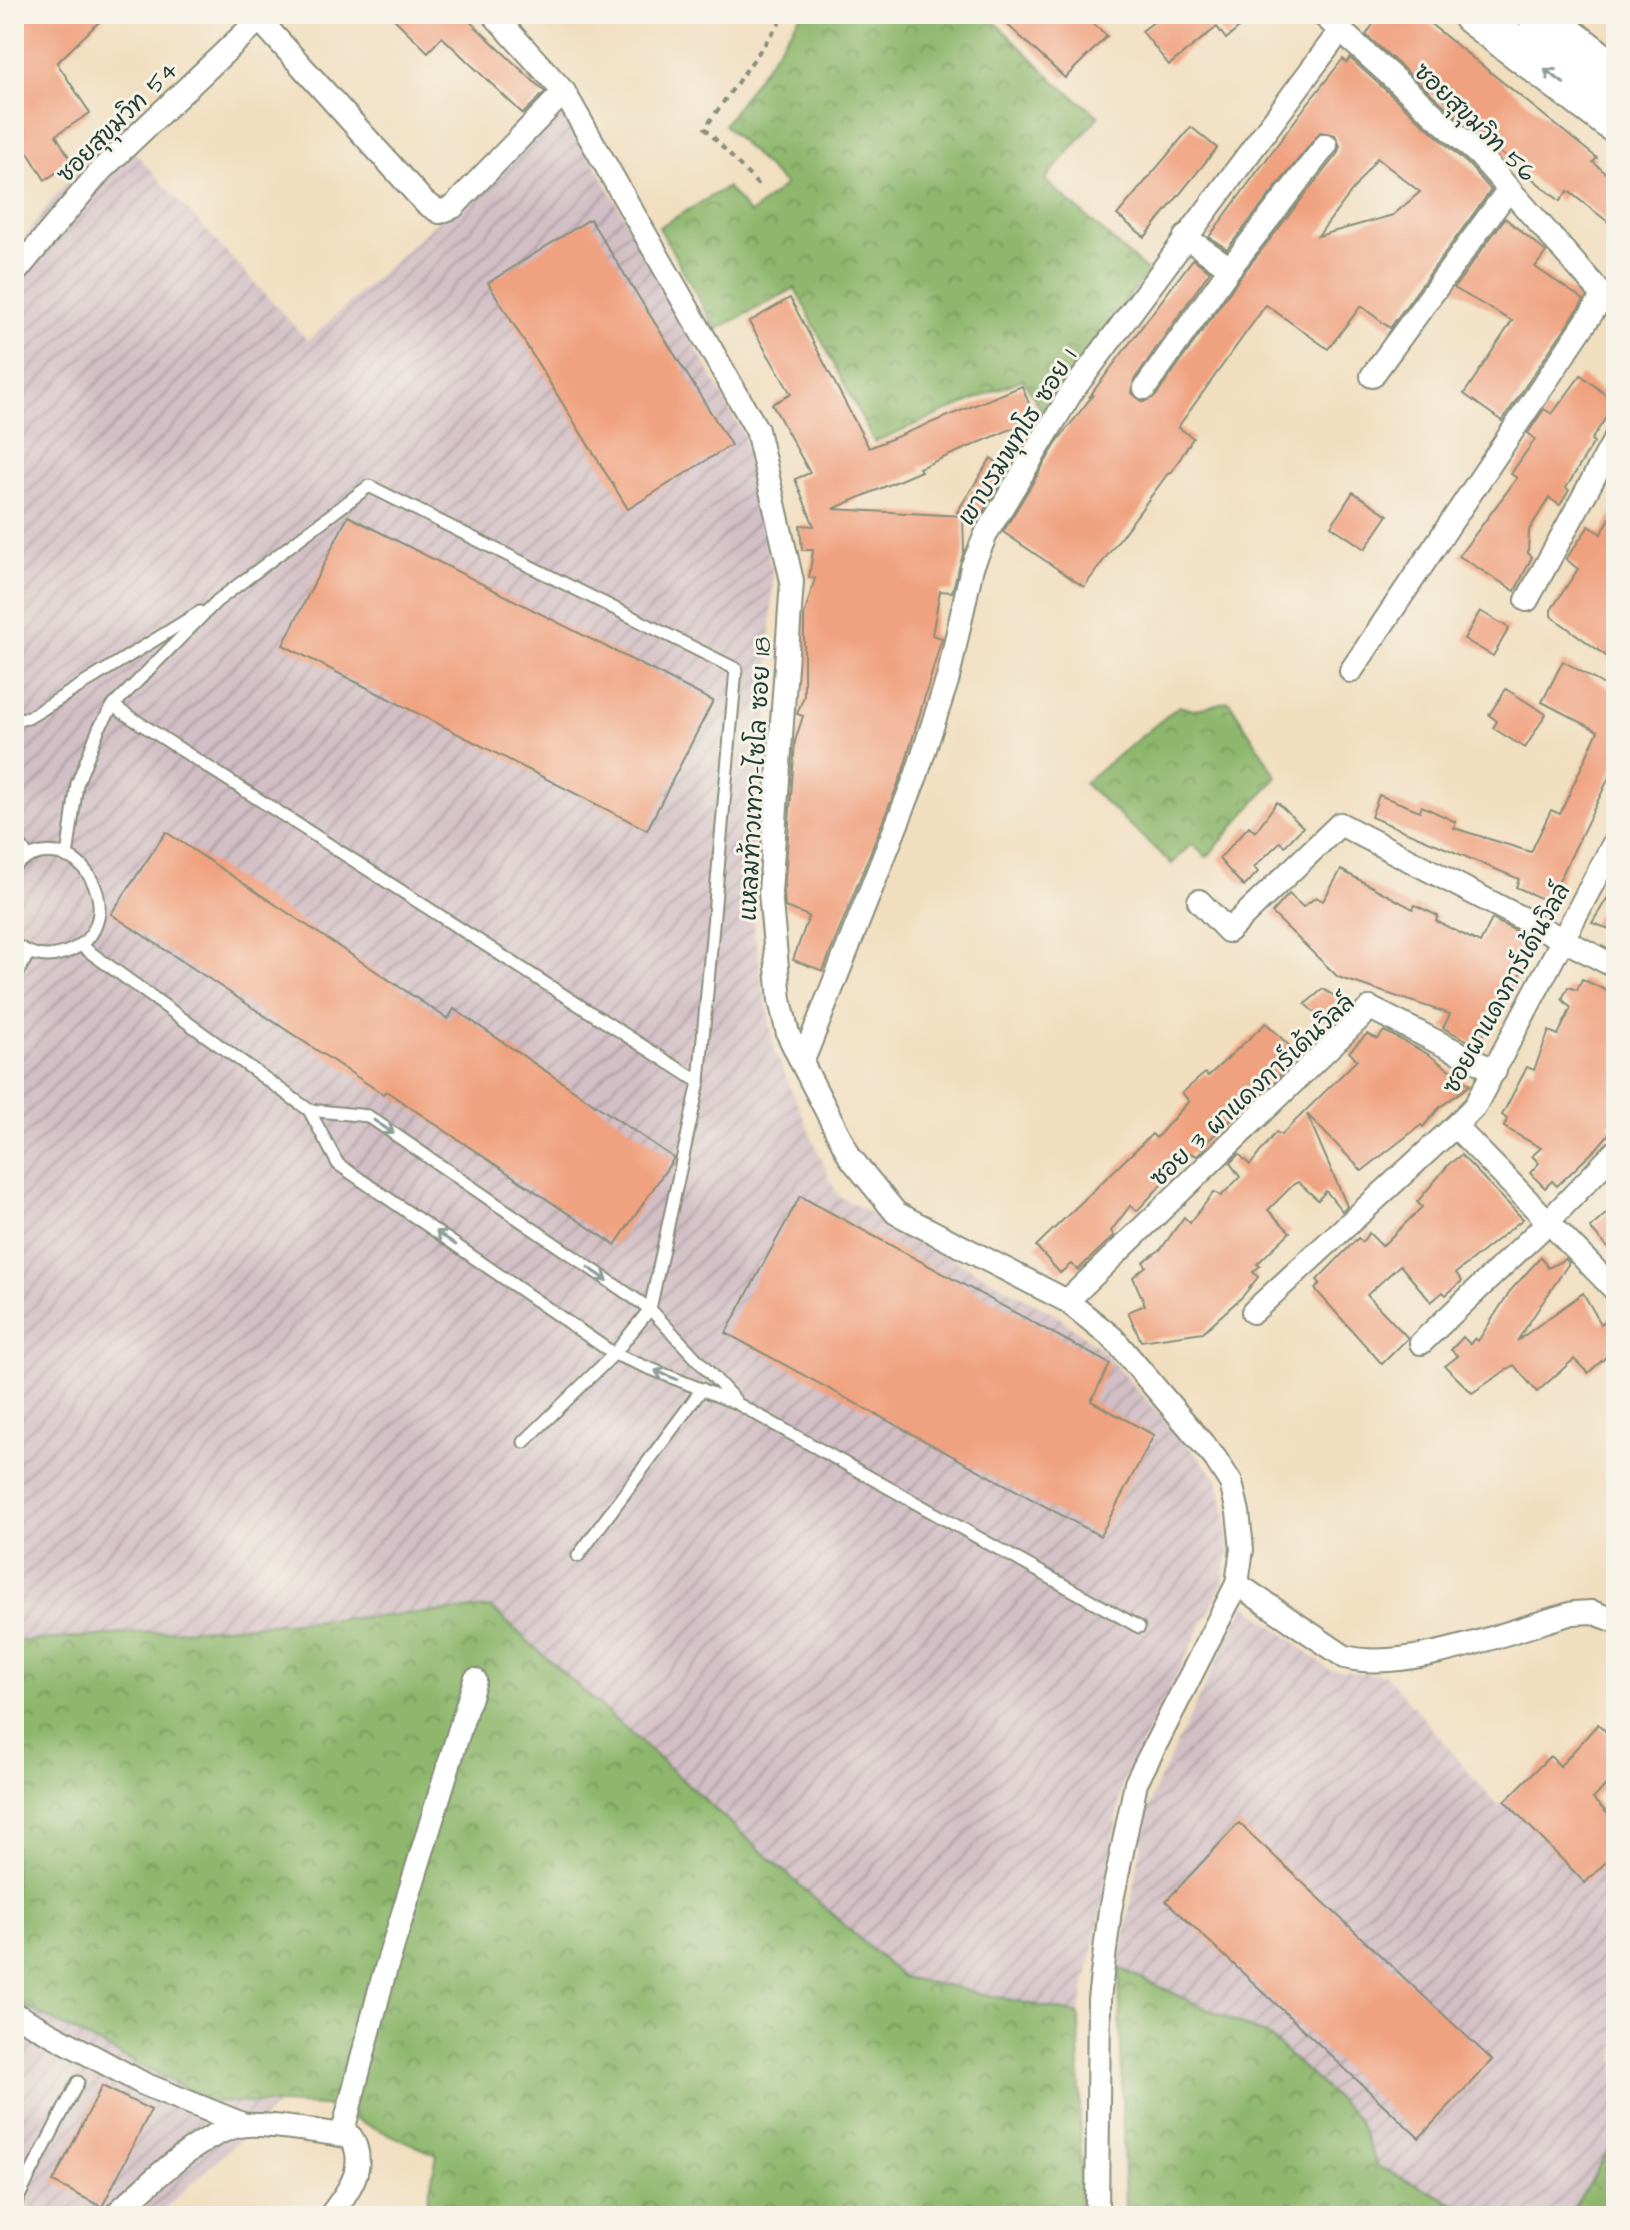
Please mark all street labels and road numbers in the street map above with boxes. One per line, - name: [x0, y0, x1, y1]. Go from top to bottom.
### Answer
- street label: ซอยสุขุมวิท 54: [49, 54, 186, 191]
- street label: ซอยสุขุมวิท 56: [1406, 56, 1543, 190]
- street label: เขาบรมพุทโธ ซอย 1: [950, 343, 1086, 532]
- street label: แหลมท้าวเทวา-ไซโล ซอย 18: [732, 636, 780, 922]
- street label: ซอยผาแดงการ์เด้นวิลล์: [1435, 877, 1579, 1100]
- street label: ซอย 3 ผาแดงการ์เด้นวิลล์: [1143, 987, 1363, 1195]

